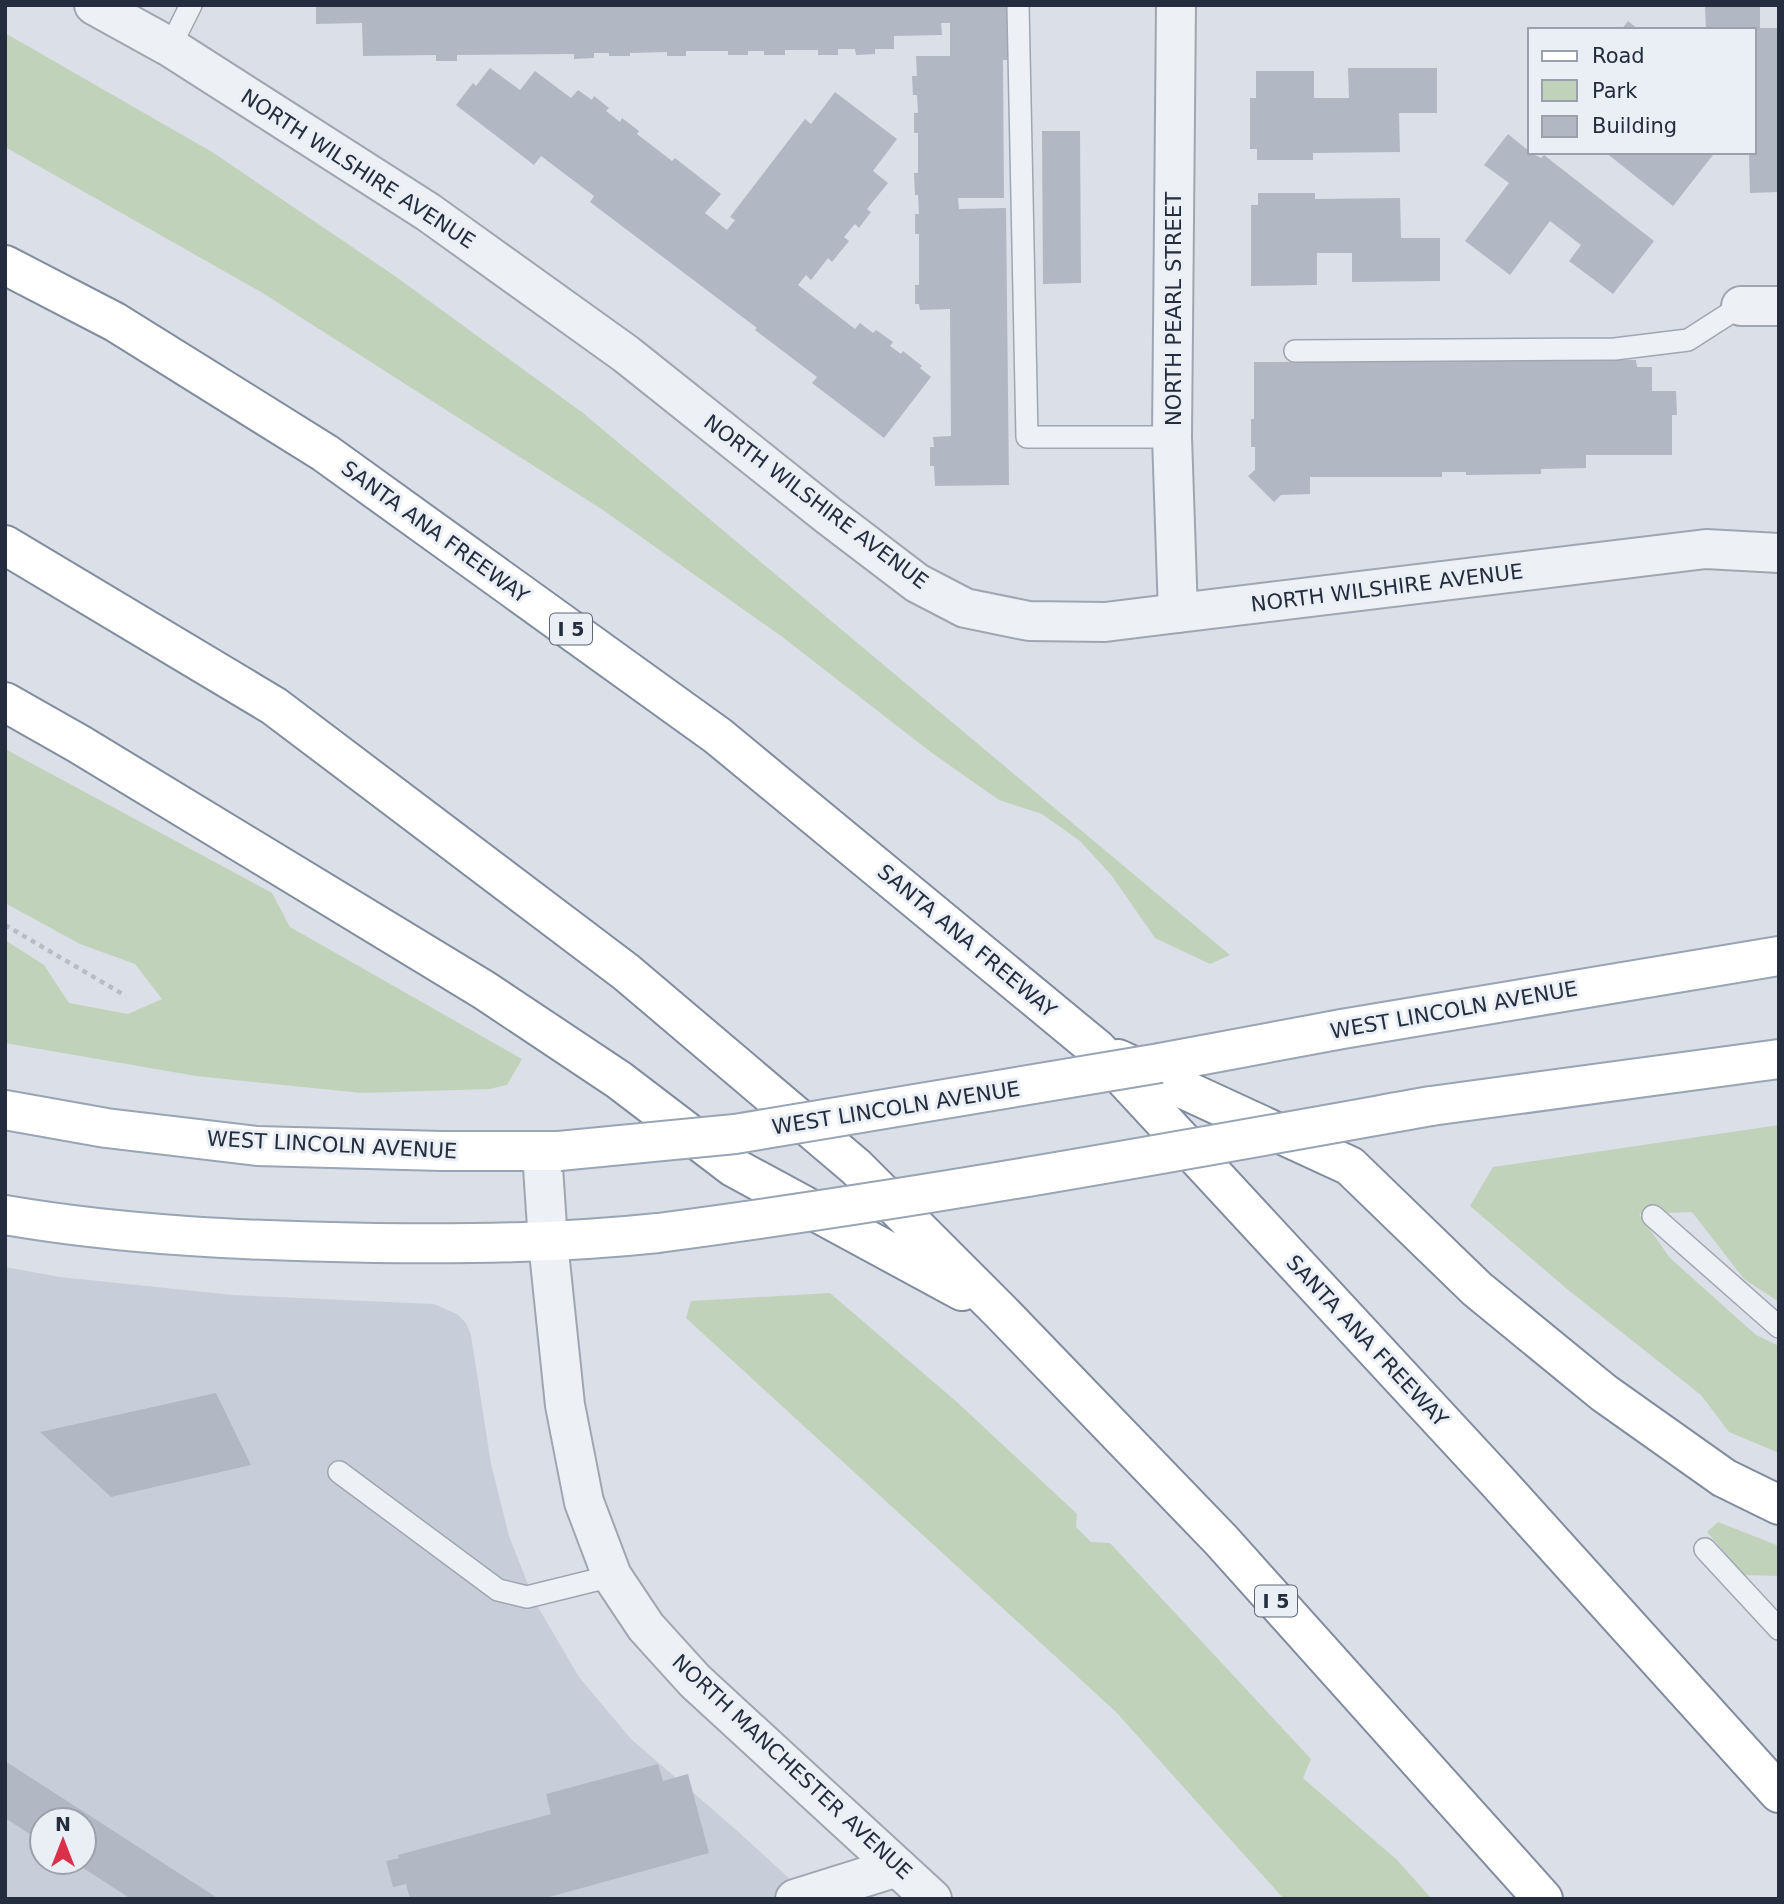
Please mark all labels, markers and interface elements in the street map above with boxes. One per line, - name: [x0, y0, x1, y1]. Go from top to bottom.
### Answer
- legend: [1528, 28, 1756, 154]
- text: Road: [1592, 44, 1645, 68]
- text: Park: [1592, 79, 1638, 103]
- street label: NORTH WILSHIRE AVENUE: [237, 84, 479, 254]
- text: Building: [1592, 114, 1677, 138]
- street label: NORTH PEARL STREET: [1162, 192, 1186, 426]
- street label: NORTH WILSHIRE AVENUE: [699, 410, 933, 594]
- street label: SANTA ANA FREEWAY: [337, 456, 533, 608]
- street label: NORTH WILSHIRE AVENUE: [1250, 559, 1524, 617]
- road number: I 5: [550, 614, 592, 644]
- street label: SANTA ANA FREEWAY: [873, 859, 1061, 1023]
- street label: WEST LINCOLN AVENUE: [1328, 976, 1580, 1044]
- street label: WEST LINCOLN AVENUE: [770, 1077, 1022, 1139]
- street label: WEST LINCOLN AVENUE: [206, 1126, 458, 1164]
- street label: SANTA ANA FREEWAY: [1281, 1250, 1453, 1432]
- road number: I 5: [1255, 1586, 1297, 1616]
- street label: NORTH MANCHESTER AVENUE: [667, 1650, 917, 1884]
- north arrow: [28, 1806, 98, 1876]
- text: N: [55, 1813, 71, 1835]

